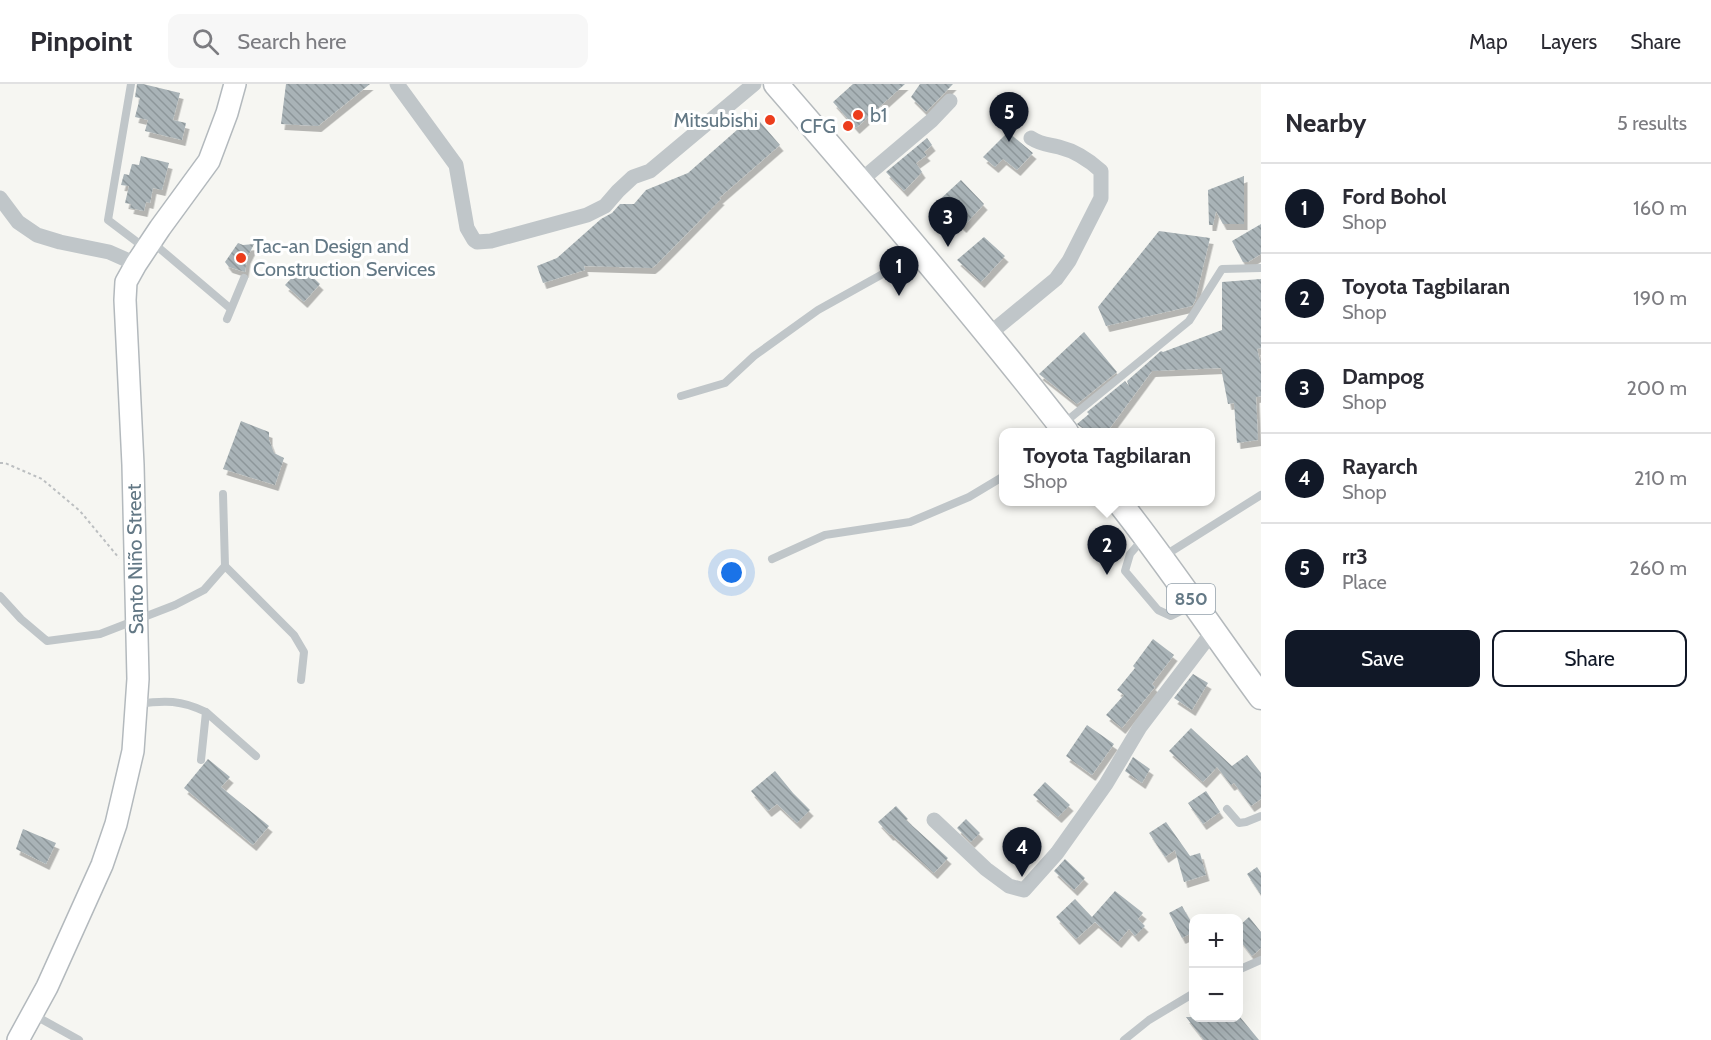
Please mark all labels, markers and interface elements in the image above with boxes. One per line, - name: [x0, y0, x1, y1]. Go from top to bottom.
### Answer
- search box: [168, 14, 588, 68]
- text: Pinpoint: [30, 24, 132, 58]
- icon: search: [189, 25, 222, 58]
- text: Search here: [237, 28, 347, 55]
- text: Map: [1469, 29, 1508, 54]
- text: Layers: [1541, 29, 1597, 54]
- text: Share: [1630, 29, 1681, 54]
- pin: 5: [990, 92, 1028, 142]
- place label: b1: [870, 103, 887, 127]
- text: Nearby: [1285, 107, 1366, 139]
- place label: Mitsubishi: [674, 108, 758, 132]
- marker: b1: [851, 108, 865, 122]
- text: 5 results: [1617, 111, 1687, 135]
- marker: Mitsubishi: [763, 113, 777, 127]
- place label: CFG: [800, 114, 836, 138]
- marker: CFG: [841, 119, 855, 133]
- text: Ford Bohol: [1342, 183, 1447, 210]
- text: 1: [1301, 196, 1308, 220]
- text: 160 m: [1633, 196, 1687, 220]
- pin: 3: [928, 198, 968, 247]
- text: Shop: [1342, 210, 1387, 234]
- place label: Tac-an Design and Construction Services: [253, 234, 436, 281]
- pin: 1: [880, 246, 918, 296]
- marker: Tac-an Design and Construction Services: [234, 251, 248, 265]
- text: Toyota Tagbilaran: [1342, 273, 1510, 300]
- text: 2: [1299, 286, 1310, 310]
- text: 190 m: [1633, 286, 1687, 310]
- text: Shop: [1342, 300, 1387, 324]
- text: Dampog: [1342, 363, 1424, 390]
- text: 3: [1299, 376, 1310, 400]
- text: 200 m: [1627, 376, 1687, 400]
- text: Shop: [1342, 390, 1387, 414]
- popup: [999, 428, 1215, 506]
- text: Toyota Tagbilaran: [1023, 442, 1191, 469]
- text: Rayarch: [1342, 453, 1418, 480]
- text: 4: [1298, 466, 1311, 490]
- text: 210 m: [1634, 466, 1687, 490]
- text: Shop: [1023, 469, 1067, 493]
- text: Shop: [1342, 480, 1387, 504]
- street label: Santo Niño Street: [122, 483, 148, 635]
- pin: 2: [1088, 526, 1126, 575]
- text: rr3: [1342, 543, 1368, 570]
- text: 5: [1299, 556, 1310, 580]
- text: 260 m: [1629, 556, 1687, 580]
- your location: [717, 558, 746, 587]
- text: Place: [1342, 570, 1387, 594]
- road number: 850: [1167, 584, 1215, 614]
- button: Save: [1285, 630, 1480, 687]
- button: Share: [1492, 630, 1687, 687]
- pin: 4: [1002, 828, 1042, 877]
- map controls: [1189, 914, 1243, 1022]
- button: +: [1189, 914, 1243, 968]
- button: −: [1189, 968, 1243, 1022]

